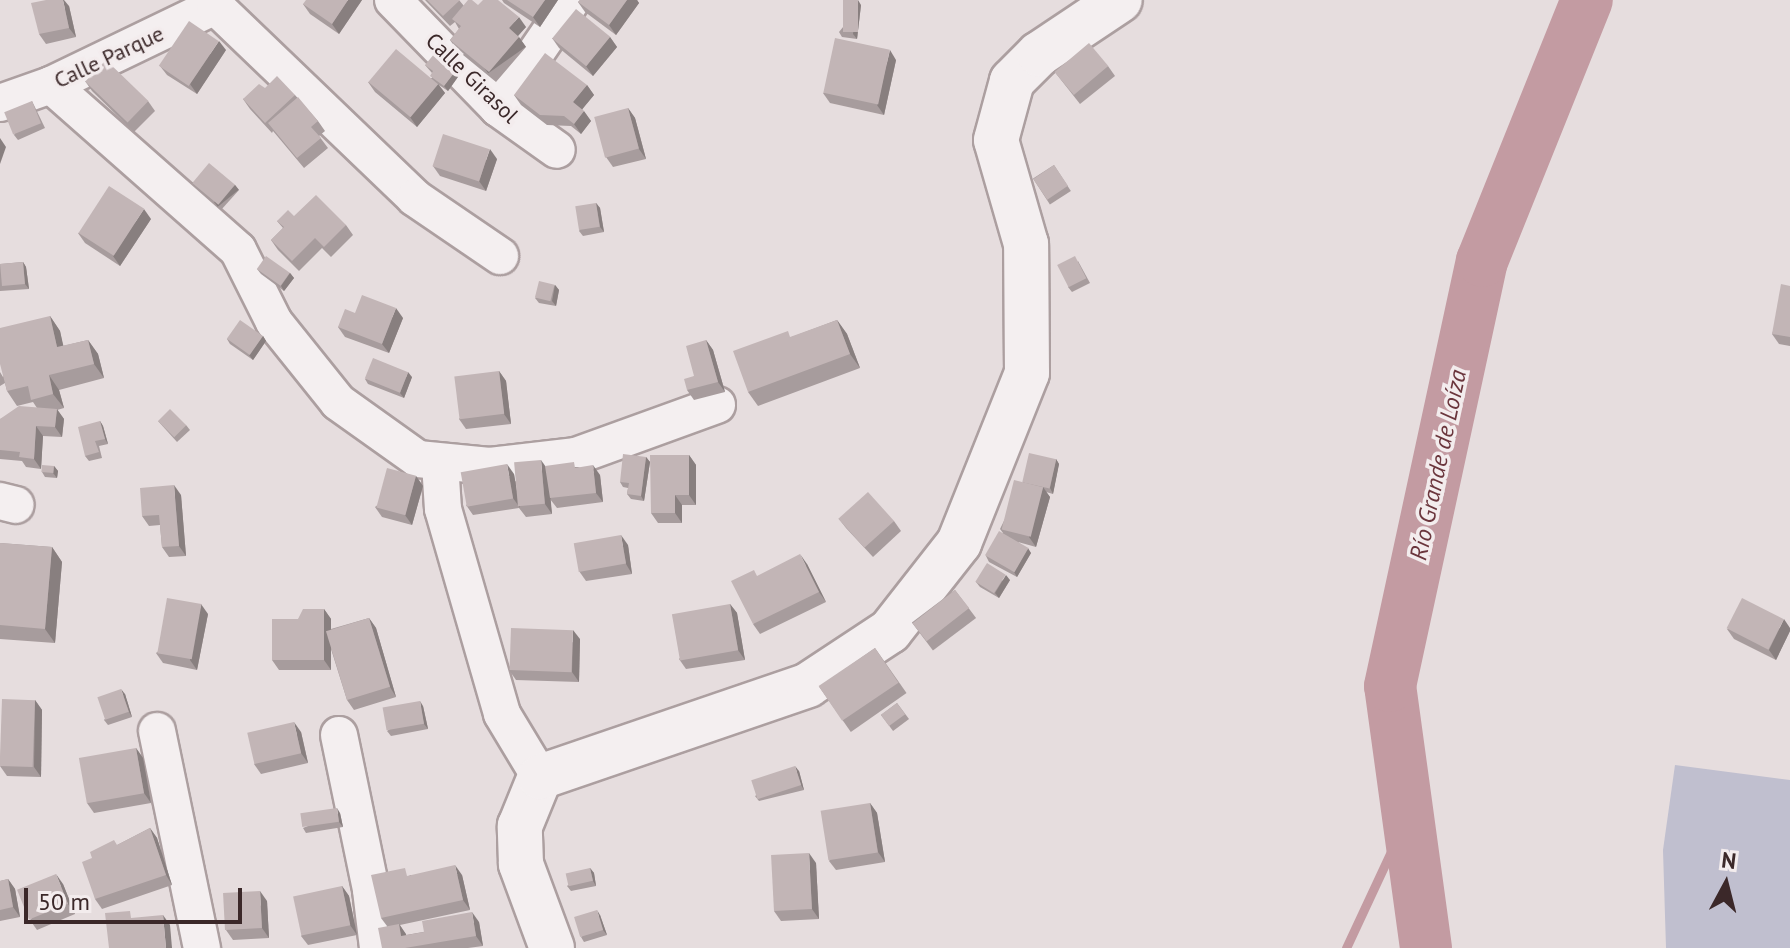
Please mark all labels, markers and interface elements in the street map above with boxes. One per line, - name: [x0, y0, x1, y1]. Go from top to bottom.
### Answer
- street label: Calle Parque: [50, 20, 168, 94]
- street label: Calle Girasol: [420, 27, 524, 129]
- water label: Río Grande de Loíza: [1404, 367, 1472, 563]
- north arrow: [1686, 844, 1766, 924]
- text: N: [1720, 845, 1738, 875]
- scale bar: [28, 872, 246, 922]
- text: 50 m: [38, 886, 90, 917]

